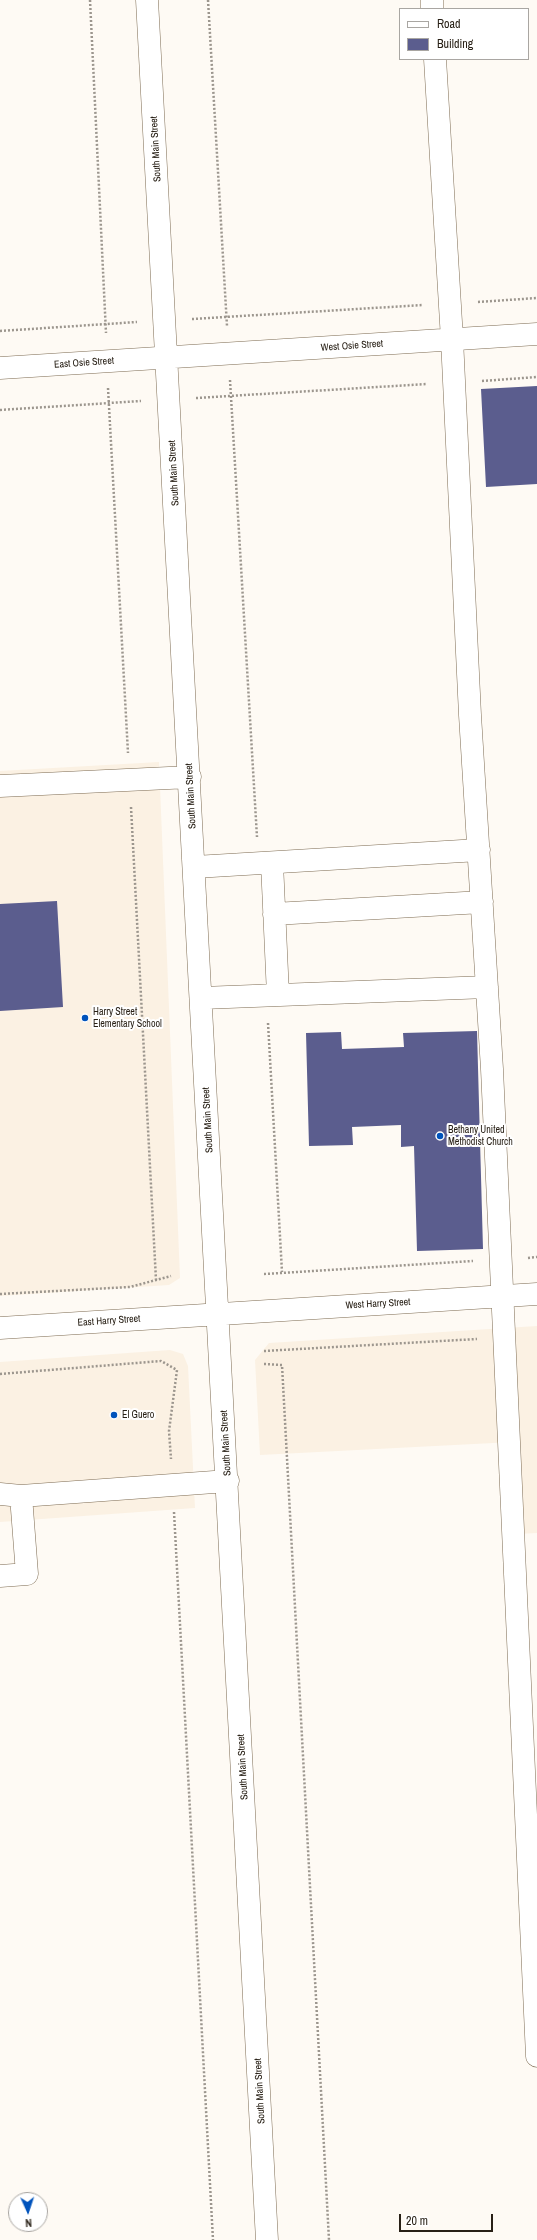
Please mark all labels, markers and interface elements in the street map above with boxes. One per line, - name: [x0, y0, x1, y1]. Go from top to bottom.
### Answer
- legend: [399, 8, 529, 60]
- text: Road: [437, 16, 461, 32]
- text: Building: [437, 36, 473, 52]
- street label: South Main Street: [148, 116, 164, 182]
- street label: West Osie Street: [321, 338, 383, 354]
- street label: East Osie Street: [54, 355, 114, 371]
- street label: South Main Street: [166, 440, 182, 506]
- street label: South Main Street: [183, 763, 199, 829]
- place label: Harry Street Elementary School: [93, 1006, 162, 1030]
- marker: Harry Street Elementary School: [80, 1013, 90, 1023]
- street label: South Main Street: [200, 1087, 216, 1153]
- place label: Bethany United Methodist Church: [448, 1124, 513, 1148]
- marker: Bethany United Methodist Church: [435, 1131, 445, 1141]
- street label: West Harry Street: [345, 1296, 411, 1312]
- street label: East Harry Street: [77, 1313, 141, 1329]
- place label: El Guero: [122, 1409, 154, 1421]
- marker: El Guero: [109, 1410, 119, 1420]
- street label: South Main Street: [218, 1410, 234, 1476]
- street label: South Main Street: [235, 1734, 251, 1800]
- street label: South Main Street: [252, 2058, 268, 2124]
- north arrow: [8, 2192, 48, 2232]
- scale bar: [401, 2206, 495, 2232]
- text: 20 m: [406, 2213, 428, 2229]
- text: N: [25, 2216, 32, 2230]

